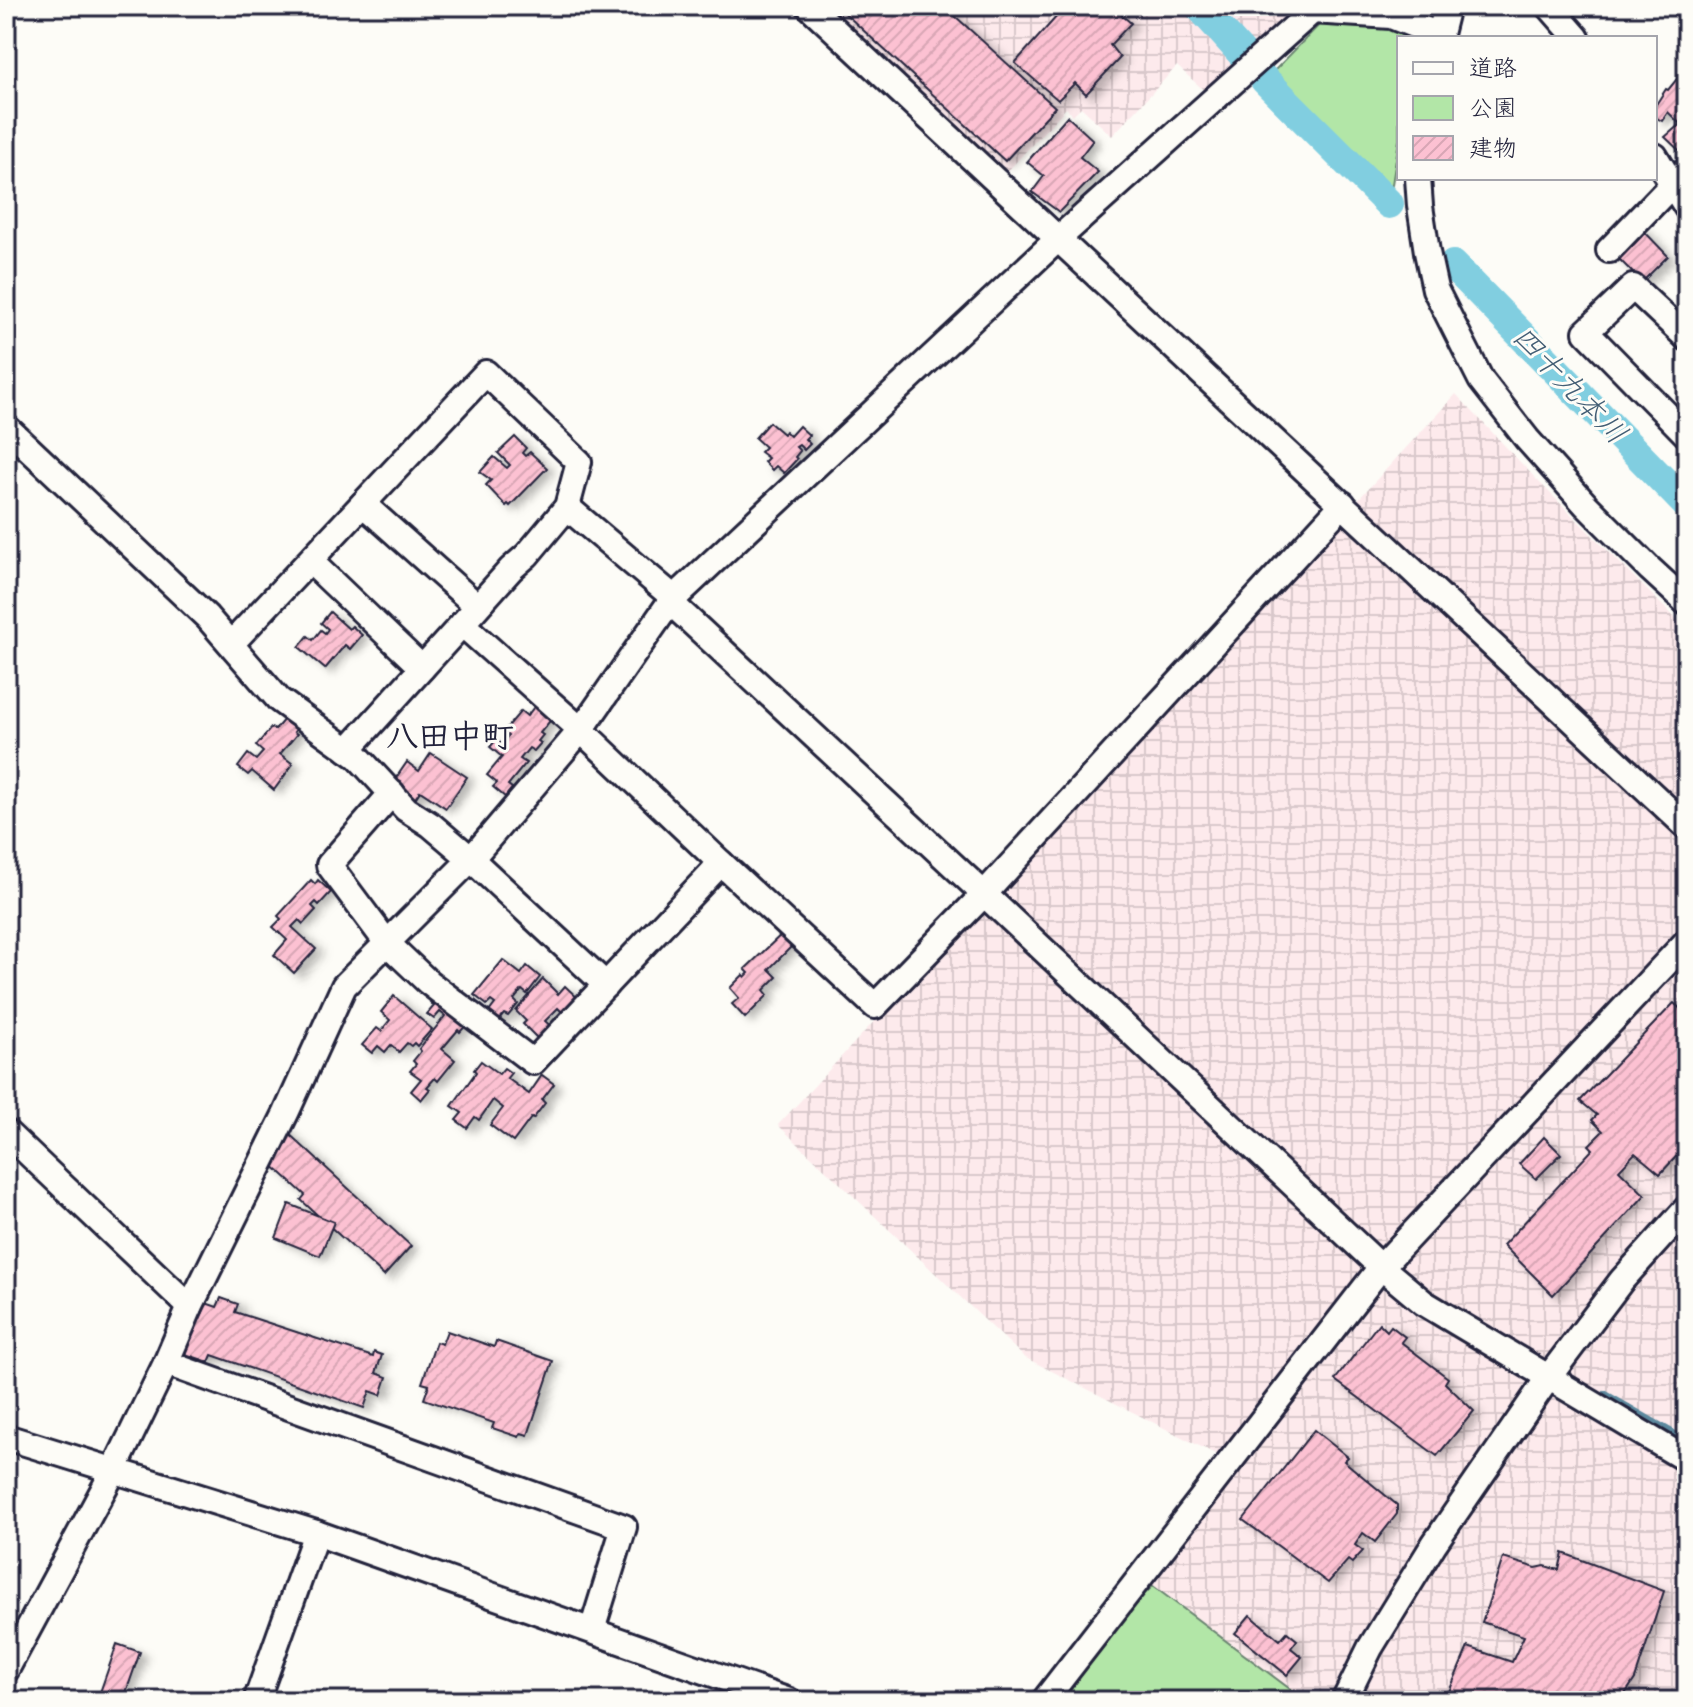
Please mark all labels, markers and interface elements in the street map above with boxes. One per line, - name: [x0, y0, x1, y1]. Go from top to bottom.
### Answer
- legend: [1397, 36, 1657, 180]
- text: 道路: [1469, 51, 1517, 83]
- text: 公園: [1469, 91, 1517, 123]
- text: 建物: [1469, 131, 1517, 163]
- water label: 四十九本川: [1504, 316, 1637, 452]
- district label: 八田中町: [386, 714, 514, 757]

